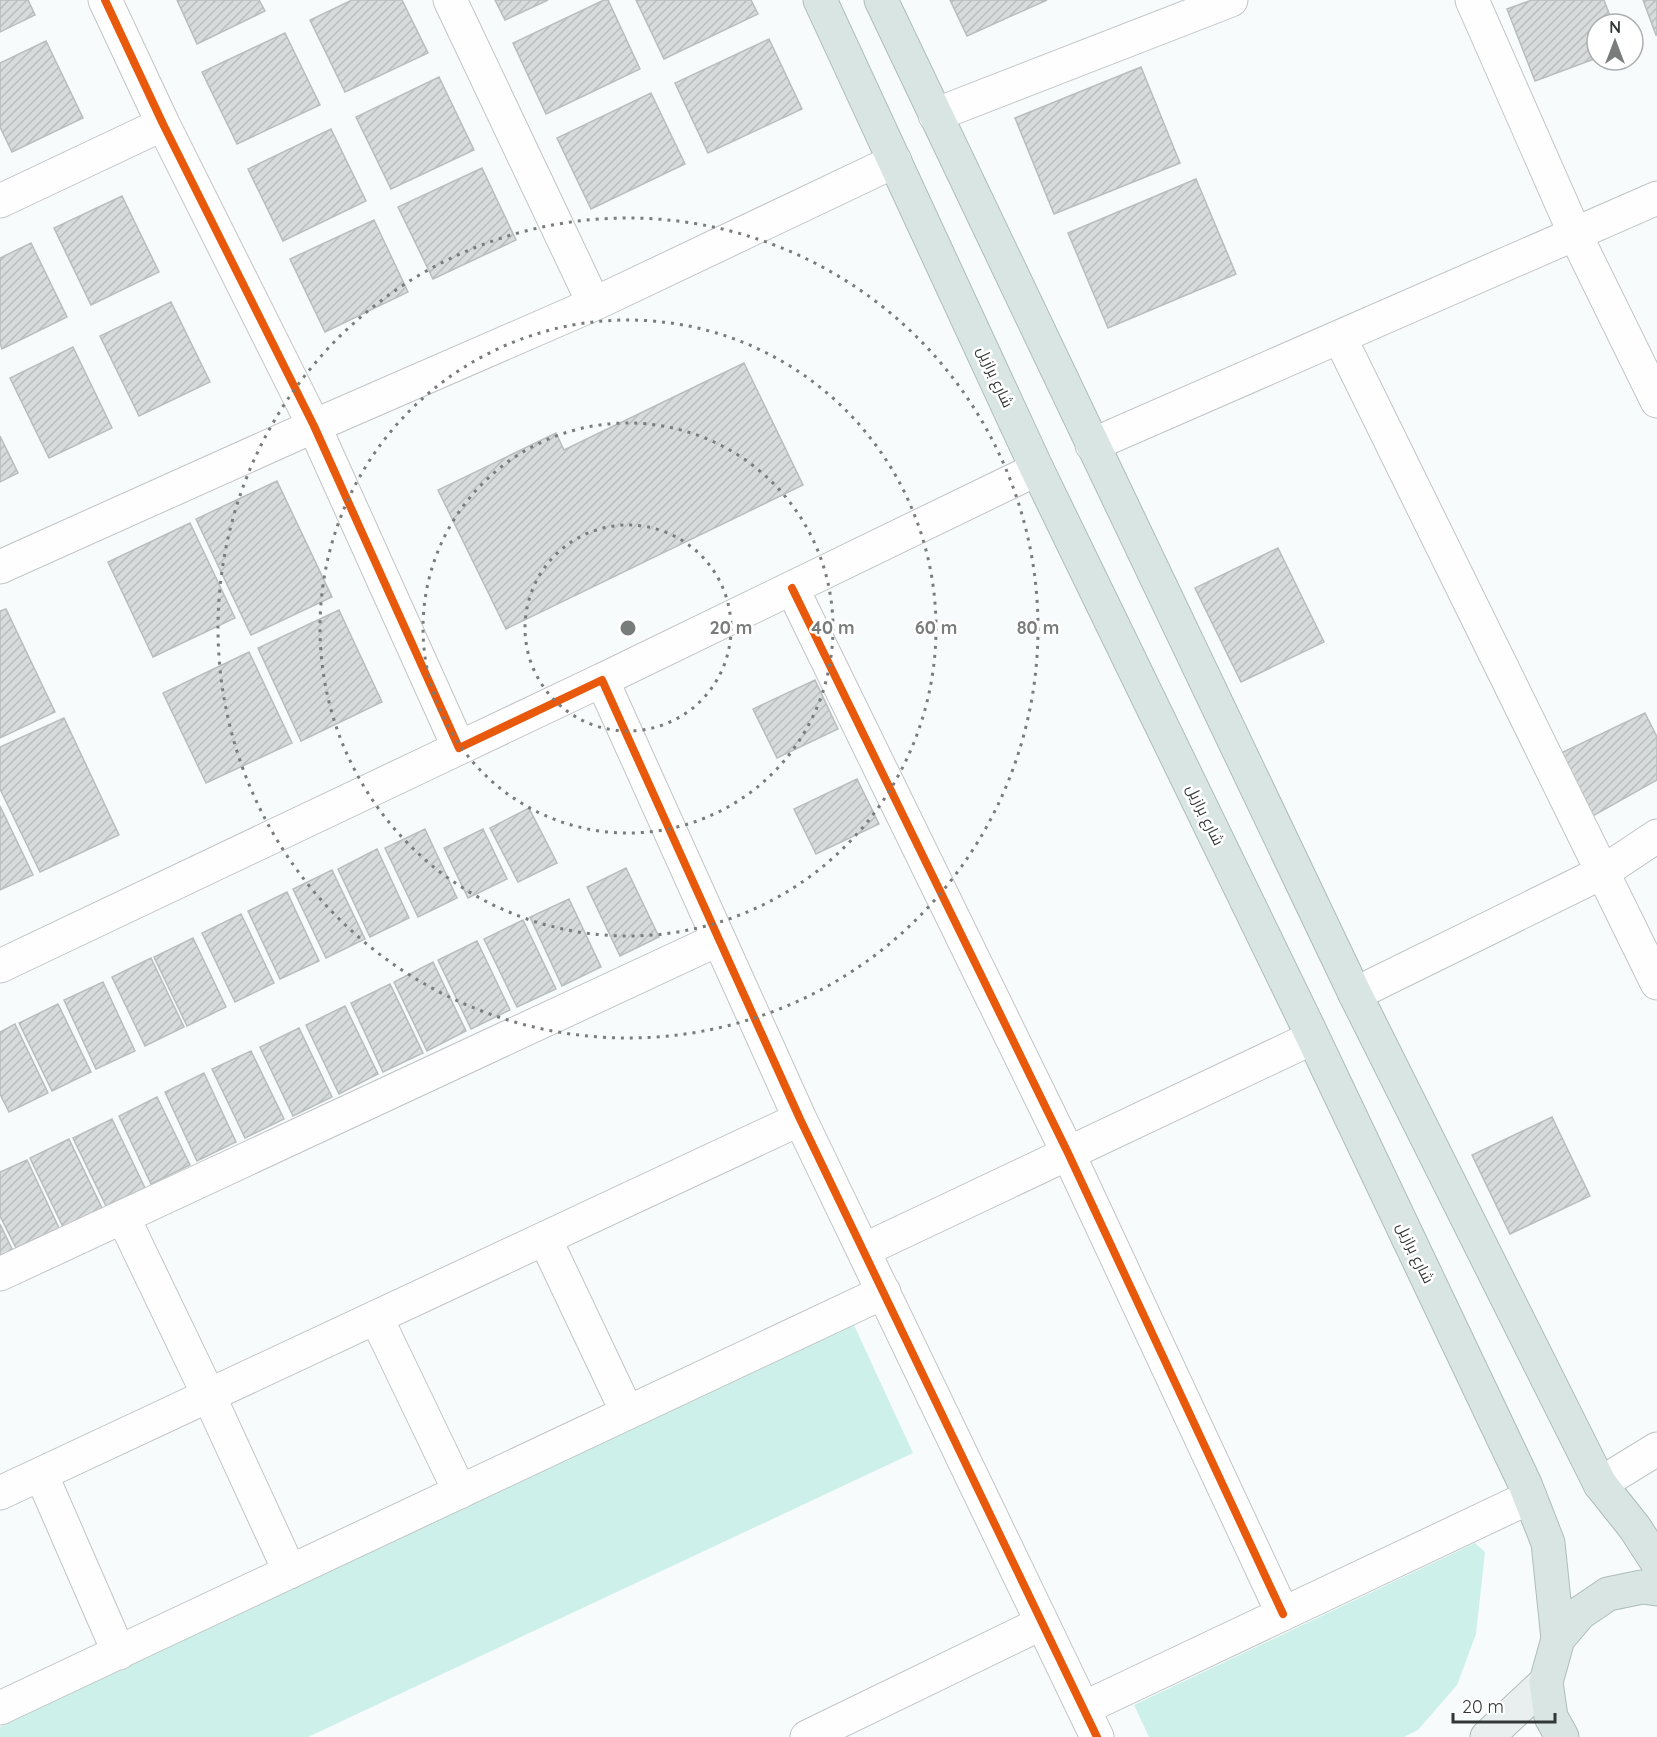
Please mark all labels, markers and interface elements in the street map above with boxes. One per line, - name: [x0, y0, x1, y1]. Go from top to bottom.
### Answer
- north arrow: [1585, 12, 1645, 72]
- text: N: [1609, 17, 1621, 37]
- street label: شارع برازيل: [971, 343, 1018, 411]
- text: 20 m: [710, 616, 752, 639]
- text: 40 m: [811, 616, 855, 639]
- text: 60 m: [915, 616, 957, 639]
- text: 80 m: [1017, 616, 1059, 639]
- centre of rings: [618, 618, 638, 638]
- street label: شارع برازيل: [1181, 781, 1228, 849]
- street label: شارع برازيل: [1391, 1219, 1438, 1287]
- scale bar: [1453, 1686, 1555, 1724]
- text: 20 m: [1462, 1695, 1504, 1718]

